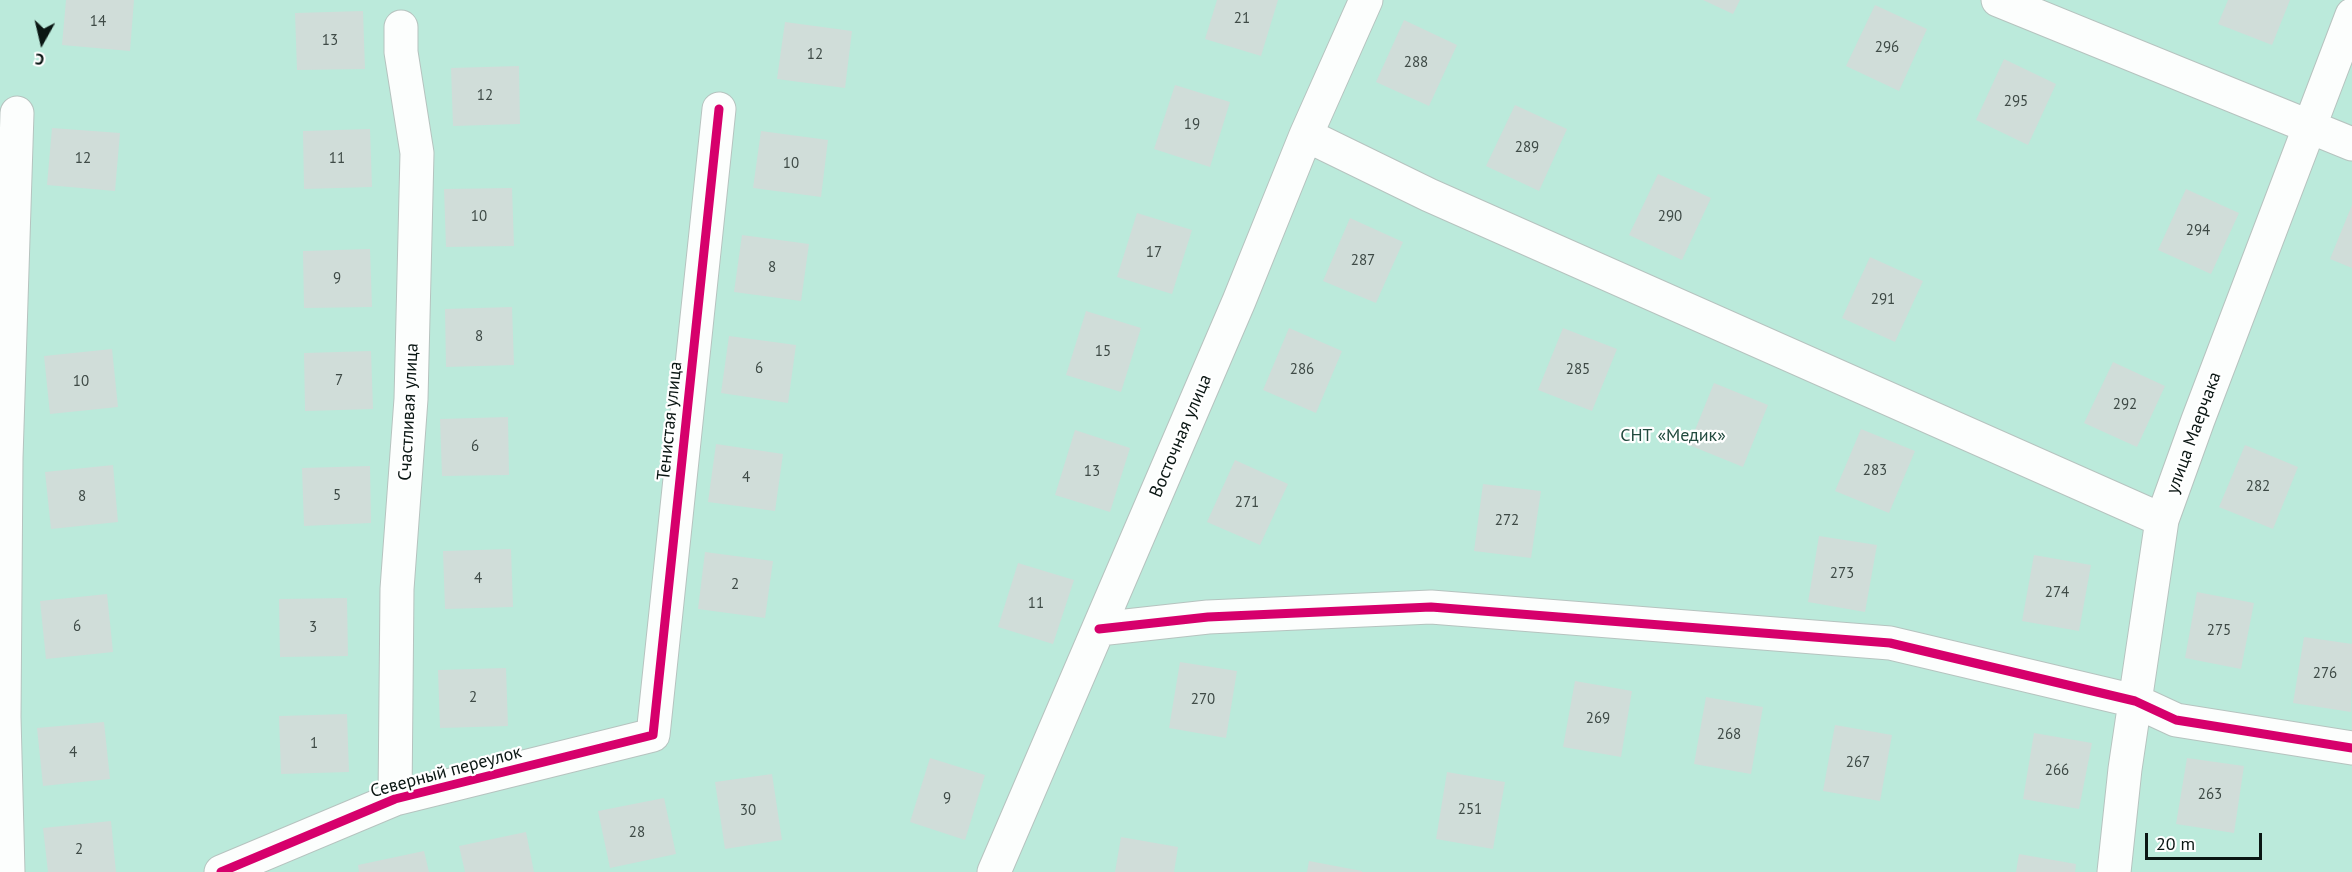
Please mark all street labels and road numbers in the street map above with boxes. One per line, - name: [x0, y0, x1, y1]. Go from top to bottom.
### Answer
- street label: Счастливая улица: [395, 343, 423, 481]
- street label: Тенистая улица: [653, 360, 687, 482]
- street label: улица Маерчака: [2162, 369, 2226, 497]
- street label: Восточная улица: [1145, 371, 1217, 501]
- street label: Северный переулок: [368, 741, 524, 803]

